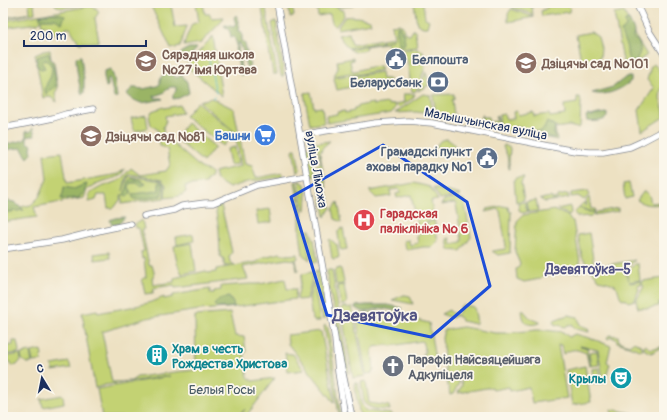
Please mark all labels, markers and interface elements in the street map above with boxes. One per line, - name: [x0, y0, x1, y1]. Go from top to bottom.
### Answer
- scale bar: [24, 22, 146, 48]
- text: 200 m: [30, 29, 67, 44]
- public building icon: Белпошта: [383, 46, 409, 72]
- place label: Сярэдняя школа №27 імя Юртава: [162, 47, 257, 78]
- school or university icon: Сярэдняя школа №27 імя Юртава: [133, 48, 159, 74]
- school or university icon: Дзіцячы сад №101: [513, 50, 539, 76]
- place label: Белпошта: [412, 52, 468, 68]
- place label: Дзіцячы сад №101: [541, 56, 648, 72]
- bank icon: Беларусбанк: [425, 69, 451, 95]
- place label: Беларусбанк: [350, 75, 422, 91]
- street label: Малышчынская вуліца: [423, 104, 549, 144]
- supermarket icon: Башни: [252, 122, 278, 148]
- school or university icon: Дзіцячы сад №81: [78, 123, 104, 149]
- place label: Башни: [215, 128, 250, 144]
- place label: Дзіцячы сад №81: [105, 129, 205, 145]
- street label: вуліца Ліможа: [301, 129, 331, 209]
- place label: Грамадскі пункт аховы парадку №1: [366, 144, 472, 175]
- public building icon: Грамадскі пункт аховы парадку №1: [474, 145, 500, 171]
- place label: Гарадская паліклініка № 6: [380, 206, 469, 237]
- hospital icon: Гарадская паліклініка № 6: [351, 207, 377, 233]
- district label: Дзевятоўка–5: [544, 261, 631, 278]
- district label: Дзевятоўка: [332, 305, 417, 326]
- place label: Храм в честь Рождества Христова: [172, 341, 287, 372]
- building icon: Храм в честь Рождества Христова: [144, 342, 170, 368]
- place label: Парафія Найсвяцейшага Адкупіцеля: [408, 352, 541, 383]
- church icon: Парафія Найсвяцейшага Адкупіцеля: [380, 353, 406, 379]
- north arrow: [22, 358, 62, 398]
- text: С: [36, 362, 45, 376]
- theatre icon: Крылы: [608, 365, 634, 391]
- place label: Крылы: [569, 371, 606, 387]
- park label: Белыя Росы: [189, 382, 255, 398]

